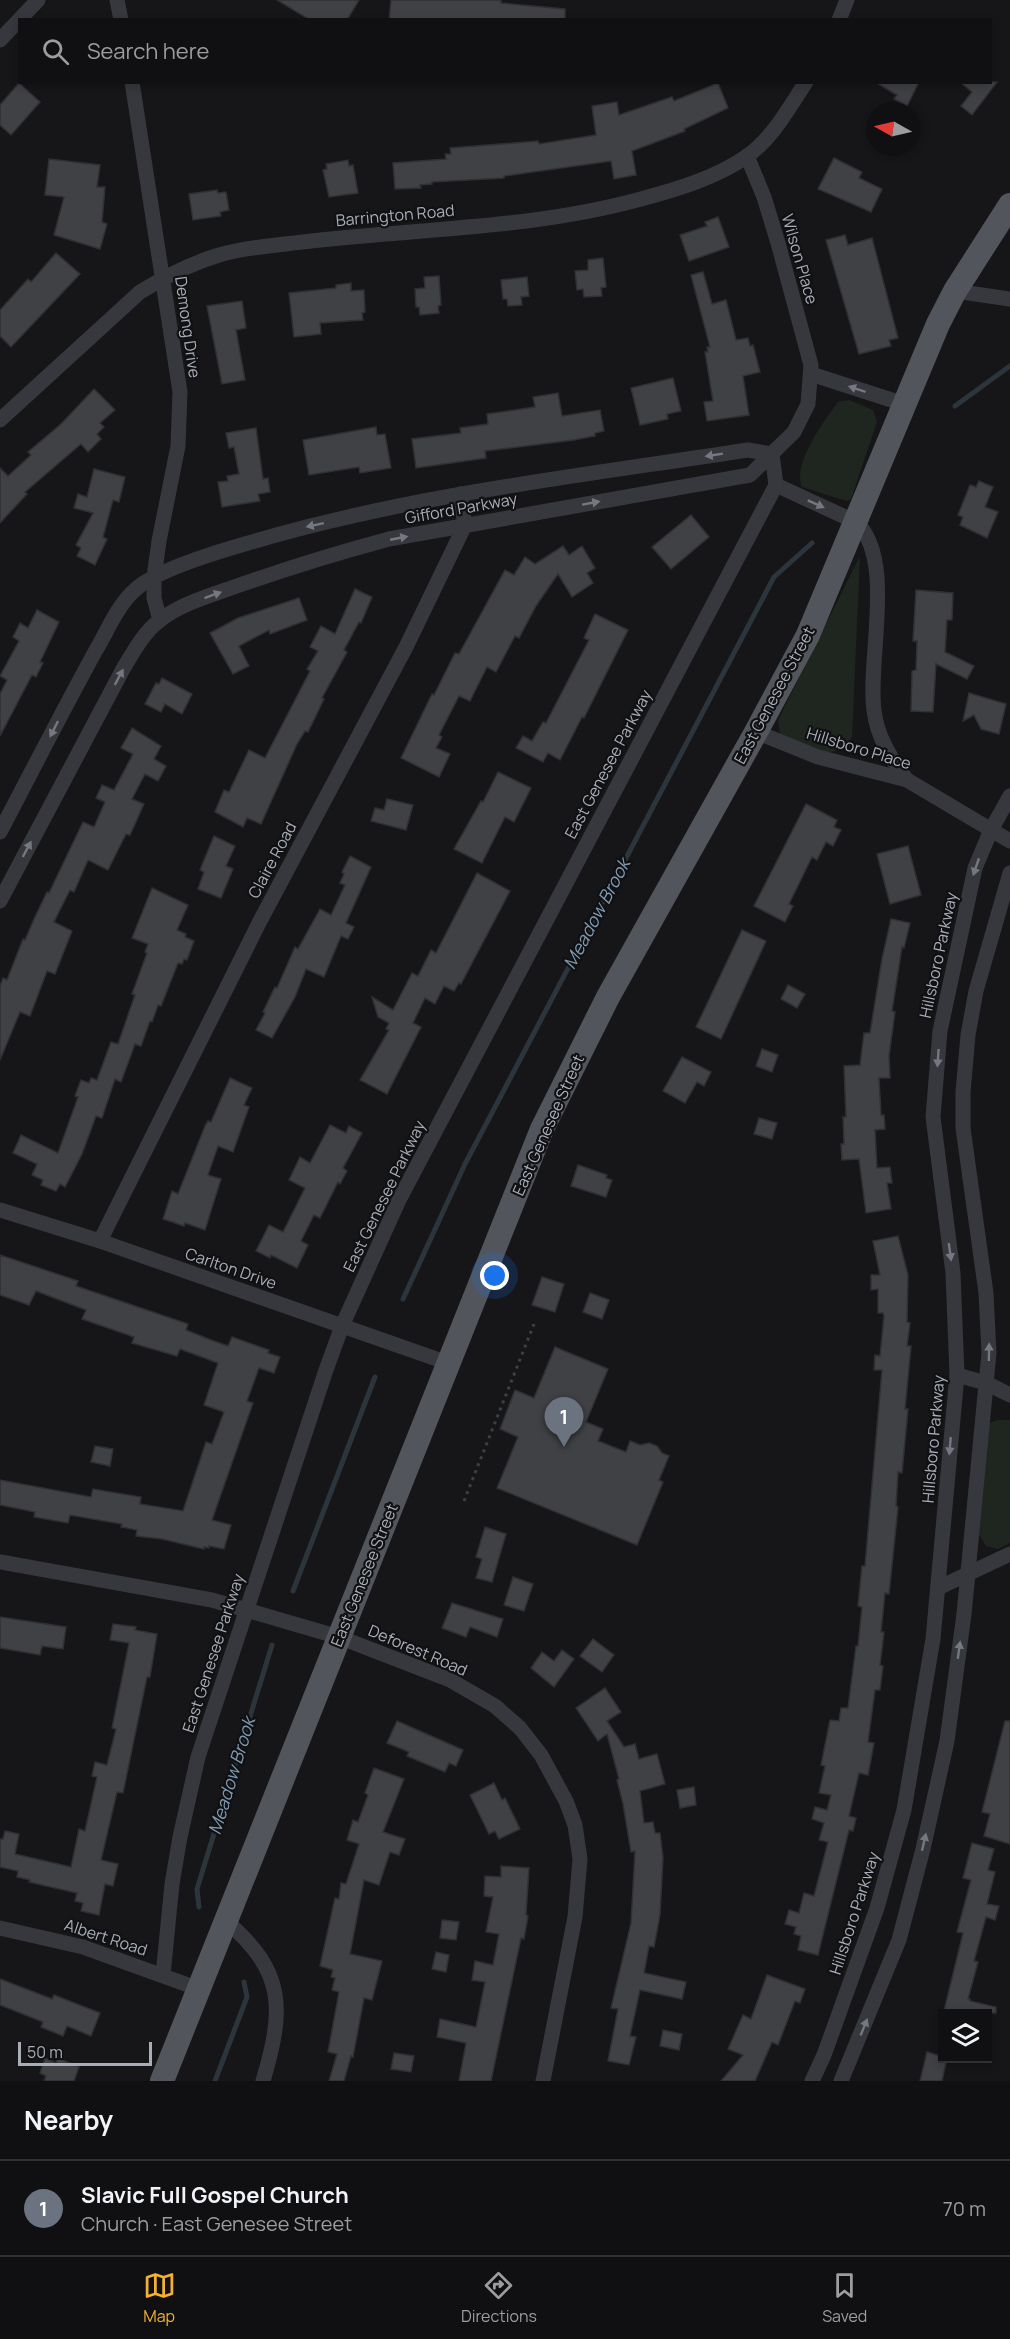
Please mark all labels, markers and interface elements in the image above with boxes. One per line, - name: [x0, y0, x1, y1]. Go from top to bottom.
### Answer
- search box: [18, 18, 992, 84]
- icon: search: [39, 35, 72, 68]
- text: Search here: [87, 36, 209, 66]
- north arrow: [866, 102, 920, 156]
- street label: Barrington Road: [335, 199, 455, 231]
- street label: Wilson Place: [777, 211, 823, 307]
- street label: Demong Drive: [170, 275, 206, 379]
- one-way arrow: [848, 384, 866, 393]
- one-way arrow: [705, 451, 724, 460]
- street label: Gifford Parkway: [403, 487, 519, 529]
- one-way arrow: [581, 498, 600, 507]
- one-way arrow: [807, 500, 824, 509]
- one-way arrow: [306, 521, 325, 530]
- one-way arrow: [389, 533, 408, 542]
- one-way arrow: [204, 589, 222, 599]
- street label: East Genesee Street: [728, 623, 820, 767]
- one-way arrow: [113, 668, 123, 686]
- street label: East Genesee Parkway: [559, 685, 657, 842]
- one-way arrow: [49, 720, 58, 737]
- street label: Hillsboro Place: [804, 722, 914, 774]
- street label: Claire Road: [243, 818, 301, 902]
- one-way arrow: [22, 841, 32, 858]
- water label: Meadow Brook: [557, 852, 637, 973]
- one-way arrow: [971, 859, 980, 877]
- street label: Hillsboro Parkway: [914, 889, 962, 1020]
- one-way arrow: [933, 1049, 943, 1068]
- street label: East Genesee Street: [507, 1051, 589, 1199]
- street label: East Genesee Parkway: [338, 1116, 431, 1275]
- street label: Carlton Drive: [182, 1242, 280, 1294]
- one-way arrow: [946, 1243, 955, 1262]
- your location: [480, 1261, 509, 1290]
- one-way arrow: [984, 1342, 993, 1361]
- street label: Hillsboro Parkway: [916, 1374, 950, 1504]
- pin: 1: [544, 1398, 584, 1447]
- one-way arrow: [945, 1437, 955, 1456]
- street label: East Genesee Street: [325, 1500, 403, 1650]
- street label: East Genesee Parkway: [177, 1570, 249, 1735]
- street label: Deforest Road: [365, 1619, 471, 1681]
- one-way arrow: [955, 1641, 964, 1660]
- water label: Meadow Brook: [202, 1711, 261, 1837]
- one-way arrow: [920, 1833, 930, 1851]
- street label: Hillsboro Parkway: [824, 1848, 884, 1977]
- street label: Albert Road: [62, 1913, 150, 1961]
- map controls: [938, 2009, 992, 2063]
- button: layers: [938, 2009, 992, 2063]
- one-way arrow: [859, 2018, 869, 2036]
- scale bar: [18, 2039, 152, 2066]
- text: 50 m: [27, 2041, 63, 2063]
- text: Nearby: [24, 2102, 113, 2138]
- text: Slavic Full Gospel Church: [81, 2180, 349, 2210]
- text: 1: [39, 2195, 48, 2222]
- text: 70 m: [943, 2195, 986, 2222]
- text: Church · East Genesee Street: [81, 2210, 352, 2237]
- tab: Map: [143, 2269, 176, 2327]
- tab: Directions: [461, 2269, 537, 2327]
- tab: Saved: [822, 2269, 867, 2327]

